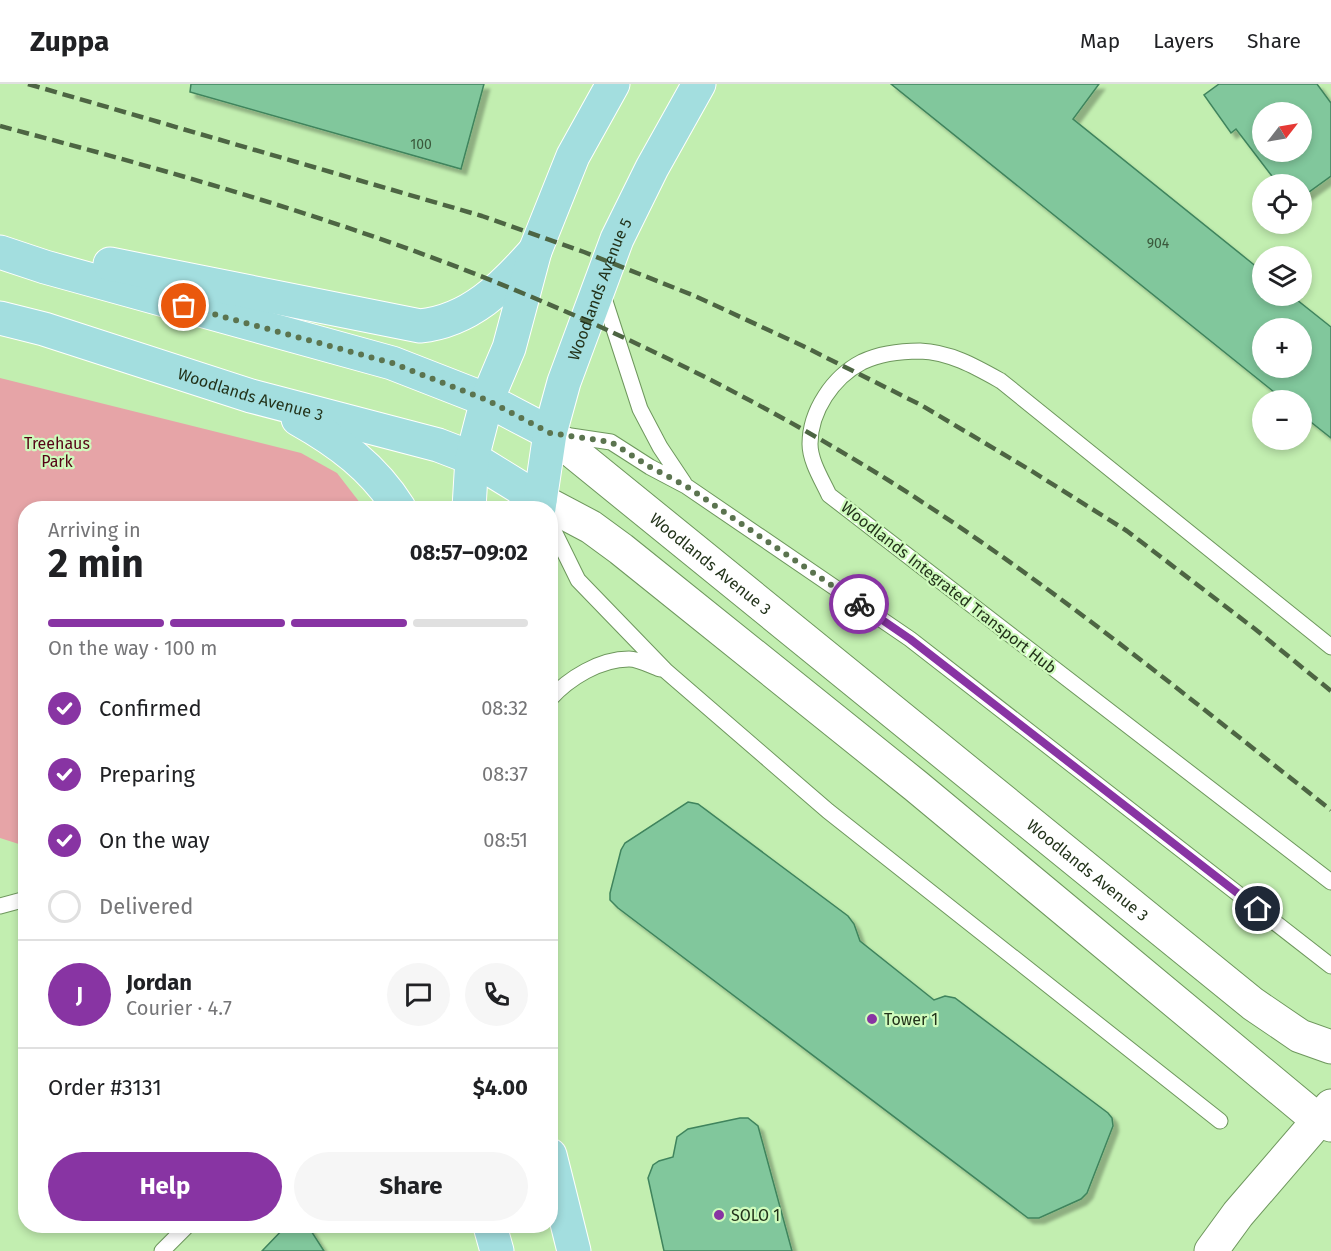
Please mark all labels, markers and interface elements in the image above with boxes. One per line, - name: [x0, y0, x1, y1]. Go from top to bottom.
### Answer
- text: Zuppa: [30, 25, 109, 58]
- text: Map: [1080, 28, 1120, 54]
- text: Layers: [1153, 28, 1214, 54]
- text: Share: [1247, 28, 1301, 54]
- north arrow: [1252, 102, 1312, 162]
- map controls: [1252, 102, 1312, 450]
- house number: 100: [410, 136, 432, 153]
- button: locate: [1252, 174, 1312, 234]
- street label: Woodlands Avenue 5: [564, 215, 636, 363]
- house number: 904: [1147, 235, 1170, 252]
- button: layers: [1252, 246, 1312, 306]
- pin: [158, 280, 209, 331]
- icon: bag: [167, 289, 200, 322]
- button: +: [1252, 318, 1312, 378]
- street label: Woodlands Avenue 3: [175, 364, 325, 425]
- button: −: [1252, 390, 1312, 450]
- park label: Treehaus Park: [24, 434, 90, 471]
- street label: Woodlands Integrated Transport Hub: [837, 497, 1060, 677]
- street label: Woodlands Avenue 3: [646, 509, 775, 619]
- text: Arriving in: [48, 518, 141, 542]
- text: 08:57–09:02: [410, 539, 528, 566]
- text: 2 min: [48, 541, 144, 587]
- courier: [829, 574, 889, 634]
- icon: bike: [843, 588, 876, 621]
- text: On the way · 100 m: [48, 636, 217, 660]
- icon: check: [48, 692, 81, 725]
- text: Confirmed: [99, 695, 202, 722]
- text: 08:32: [481, 696, 528, 720]
- icon: check: [48, 758, 81, 791]
- text: Preparing: [99, 761, 195, 788]
- text: 08:37: [482, 762, 528, 786]
- street label: Woodlands Avenue 3: [1023, 815, 1152, 925]
- icon: check: [48, 824, 81, 857]
- text: On the way: [99, 827, 210, 854]
- text: 08:51: [483, 828, 528, 852]
- pin: [1232, 883, 1283, 934]
- icon: home: [1241, 892, 1274, 925]
- text: Delivered: [99, 893, 194, 920]
- button: chat: [387, 963, 450, 1026]
- button: phone: [465, 963, 528, 1026]
- text: Jordan: [126, 969, 192, 996]
- text: J: [76, 981, 83, 1008]
- text: Courier · 4.7: [126, 996, 232, 1020]
- place label: Tower 1: [884, 1010, 938, 1029]
- marker: Tower 1: [865, 1012, 879, 1026]
- text: Order #3131: [48, 1074, 162, 1101]
- text: $4.00: [473, 1074, 528, 1101]
- button: Help: [48, 1152, 282, 1221]
- button: Share: [294, 1152, 528, 1221]
- place label: SOLO 1: [731, 1206, 780, 1225]
- marker: SOLO 1: [712, 1208, 726, 1222]

